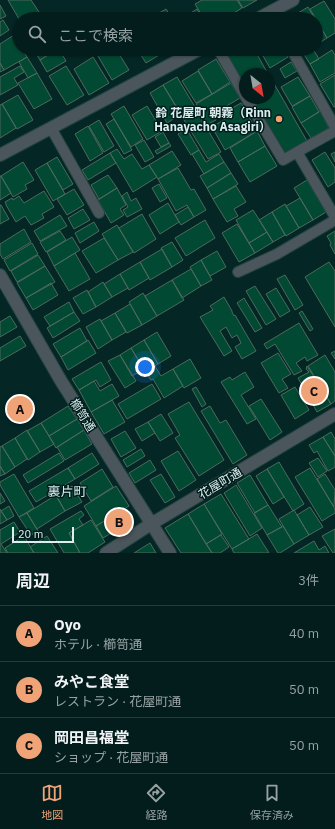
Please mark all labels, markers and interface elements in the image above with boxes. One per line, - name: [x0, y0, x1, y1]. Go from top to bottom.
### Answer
- search box: [12, 12, 323, 56]
- icon: search: [26, 23, 48, 45]
- text: ここで検索: [58, 26, 133, 45]
- north arrow: [239, 68, 275, 104]
- place label: 鈴 花屋町 朝霧（Rinn Hanayacho Asagiri）: [154, 105, 271, 134]
- marker: 鈴 花屋町 朝霧（Rinn Hanayacho Asagiri）: [274, 114, 284, 124]
- your location: [135, 357, 155, 377]
- pin: C: [301, 376, 327, 406]
- pin: A: [7, 394, 33, 424]
- street label: 櫛笥通: [67, 396, 99, 434]
- street label: 花屋町通: [196, 464, 244, 502]
- district label: 裏片町: [47, 483, 87, 500]
- pin: B: [106, 507, 132, 537]
- scale bar: [12, 525, 74, 544]
- text: 20 m: [18, 527, 43, 541]
- text: 周辺: [16, 570, 50, 592]
- text: 3件: [298, 572, 319, 589]
- text: Oyo: [54, 615, 81, 634]
- text: A: [25, 625, 33, 642]
- text: 40 m: [289, 625, 319, 642]
- text: ホテル · 櫛笥通: [54, 636, 142, 653]
- text: みやこ食堂: [54, 672, 129, 691]
- text: B: [25, 681, 33, 698]
- text: 50 m: [289, 681, 319, 698]
- text: レストラン · 花屋町通: [54, 693, 181, 710]
- text: 岡田昌福堂: [54, 728, 129, 747]
- text: C: [25, 737, 33, 754]
- text: 50 m: [289, 737, 319, 754]
- text: ショップ · 花屋町通: [54, 749, 168, 766]
- tab: 地図: [41, 782, 63, 822]
- tab: 経路: [145, 782, 167, 822]
- tab: 保存済み: [250, 782, 294, 822]

